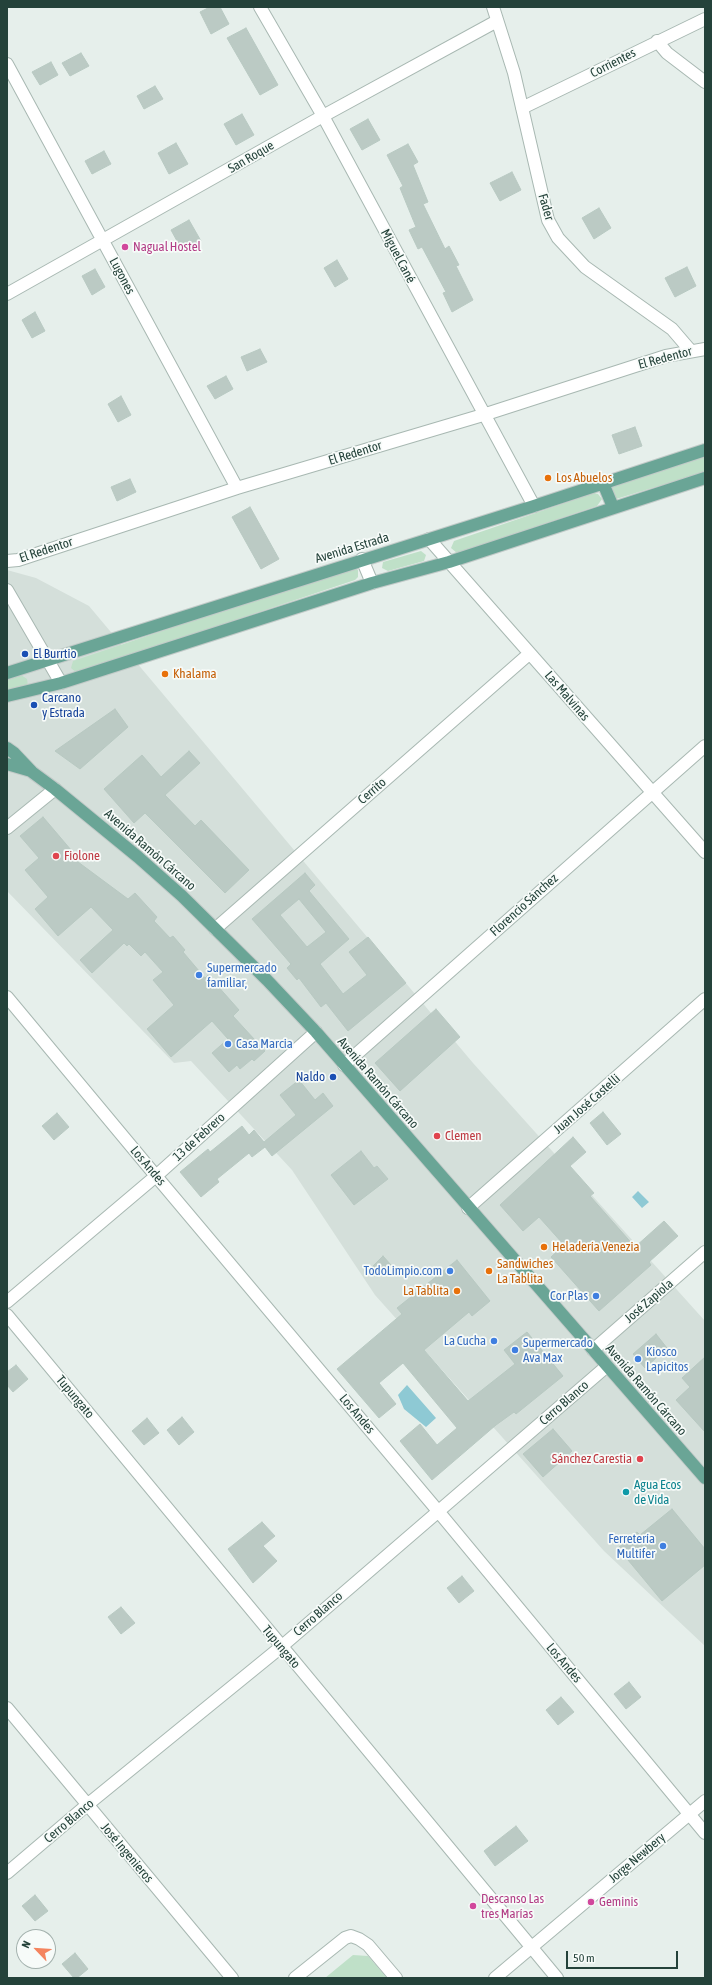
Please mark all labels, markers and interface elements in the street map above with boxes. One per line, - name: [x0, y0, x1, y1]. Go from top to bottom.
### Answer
- street label: Corrientes: [588, 45, 638, 81]
- street label: San Roque: [225, 138, 277, 176]
- street label: Fader: [535, 192, 557, 222]
- street label: Miguel Cané: [377, 226, 419, 286]
- place label: Nagual Hostel: [133, 239, 201, 255]
- marker: Nagual Hostel: [120, 242, 130, 252]
- street label: Lugones: [106, 255, 138, 297]
- street label: El Redentor: [636, 343, 694, 373]
- street label: El Redentor: [326, 437, 384, 469]
- place label: Los Abuelos: [556, 470, 612, 486]
- marker: Los Abuelos: [543, 473, 553, 483]
- street label: Avenida Estrada: [313, 529, 391, 567]
- street label: El Redentor: [17, 534, 75, 566]
- place label: El Burrtio: [33, 646, 77, 662]
- marker: El Burrtio: [20, 649, 30, 659]
- place label: Khalama: [173, 666, 217, 682]
- street label: Las Malvinas: [541, 668, 593, 724]
- marker: Khalama: [160, 669, 170, 679]
- place label: Carcano y Estrada: [42, 690, 85, 721]
- marker: Carcano y Estrada: [29, 700, 39, 710]
- street label: Cerrito: [355, 775, 389, 807]
- street label: Avenida Ramón Cárcano: [101, 806, 199, 894]
- place label: Fiolone: [64, 848, 100, 864]
- marker: Fiolone: [51, 851, 61, 861]
- street label: Florencio Sánchez: [487, 870, 561, 940]
- place label: Supermercado familiar,: [207, 960, 277, 991]
- marker: Supermercado familiar,: [194, 970, 204, 980]
- street label: Avenida Ramón Cárcano: [334, 1034, 422, 1132]
- place label: Casa Marcia: [236, 1036, 293, 1052]
- marker: Casa Marcia: [223, 1039, 233, 1049]
- place label: Naldo: [296, 1069, 325, 1085]
- street label: Juan José Castelli: [551, 1071, 623, 1137]
- marker: Naldo: [328, 1072, 338, 1082]
- street label: 13 de Febrero: [170, 1110, 228, 1164]
- place label: Clemen: [445, 1128, 482, 1144]
- marker: Clemen: [432, 1131, 442, 1141]
- street label: Los Andes: [127, 1143, 169, 1189]
- place label: Heladería Venezia: [552, 1239, 639, 1255]
- marker: Heladería Venezia: [539, 1242, 549, 1252]
- place label: Sandwiches La Tablita: [497, 1256, 553, 1287]
- place label: TodoLimpio.com: [363, 1263, 442, 1279]
- marker: TodoLimpio.com: [445, 1266, 455, 1276]
- marker: Sandwiches La Tablita: [484, 1266, 494, 1276]
- street label: José Zapiola: [622, 1276, 676, 1326]
- place label: La Tablita: [403, 1283, 449, 1299]
- marker: La Tablita: [452, 1286, 462, 1296]
- place label: Cor Plas: [550, 1288, 588, 1304]
- marker: Cor Plas: [591, 1291, 601, 1301]
- place label: La Cucha: [444, 1333, 486, 1349]
- place label: Supermercado Ava Max: [523, 1335, 593, 1366]
- marker: La Cucha: [489, 1336, 499, 1346]
- street label: Avenida Ramón Cárcano: [602, 1341, 690, 1439]
- place label: Kiosco Lapicitos: [646, 1344, 688, 1375]
- marker: Supermercado Ava Max: [510, 1345, 520, 1355]
- marker: Kiosco Lapicitos: [633, 1354, 643, 1364]
- street label: Tupungato: [53, 1372, 97, 1422]
- street label: Cerro Blanco: [536, 1377, 592, 1429]
- street label: Los Andes: [336, 1391, 378, 1437]
- place label: Sánchez Carestia: [552, 1451, 632, 1467]
- marker: Sánchez Carestia: [635, 1454, 645, 1464]
- place label: Agua Ecos de Vida: [634, 1477, 681, 1508]
- marker: Agua Ecos de Vida: [621, 1487, 631, 1497]
- place label: Ferretería Multifer: [608, 1531, 655, 1562]
- marker: Ferretería Multifer: [658, 1541, 668, 1551]
- street label: Cerro Blanco: [290, 1588, 346, 1640]
- street label: Tupungato: [259, 1622, 303, 1672]
- street label: Los Andes: [543, 1640, 585, 1686]
- street label: Cerro Blanco: [41, 1796, 97, 1846]
- street label: José Ingenieros: [98, 1820, 156, 1886]
- street label: Jorge Newbery: [605, 1830, 669, 1886]
- place label: Descanso Las tres Marías: [481, 1891, 544, 1922]
- place label: Geminis: [599, 1894, 638, 1910]
- marker: Geminis: [586, 1897, 596, 1907]
- marker: Descanso Las tres Marías: [468, 1901, 478, 1911]
- north arrow: [16, 1929, 56, 1969]
- text: N: [19, 1939, 33, 1950]
- scale bar: [568, 1943, 680, 1969]
- text: 50 m: [573, 1951, 595, 1965]

